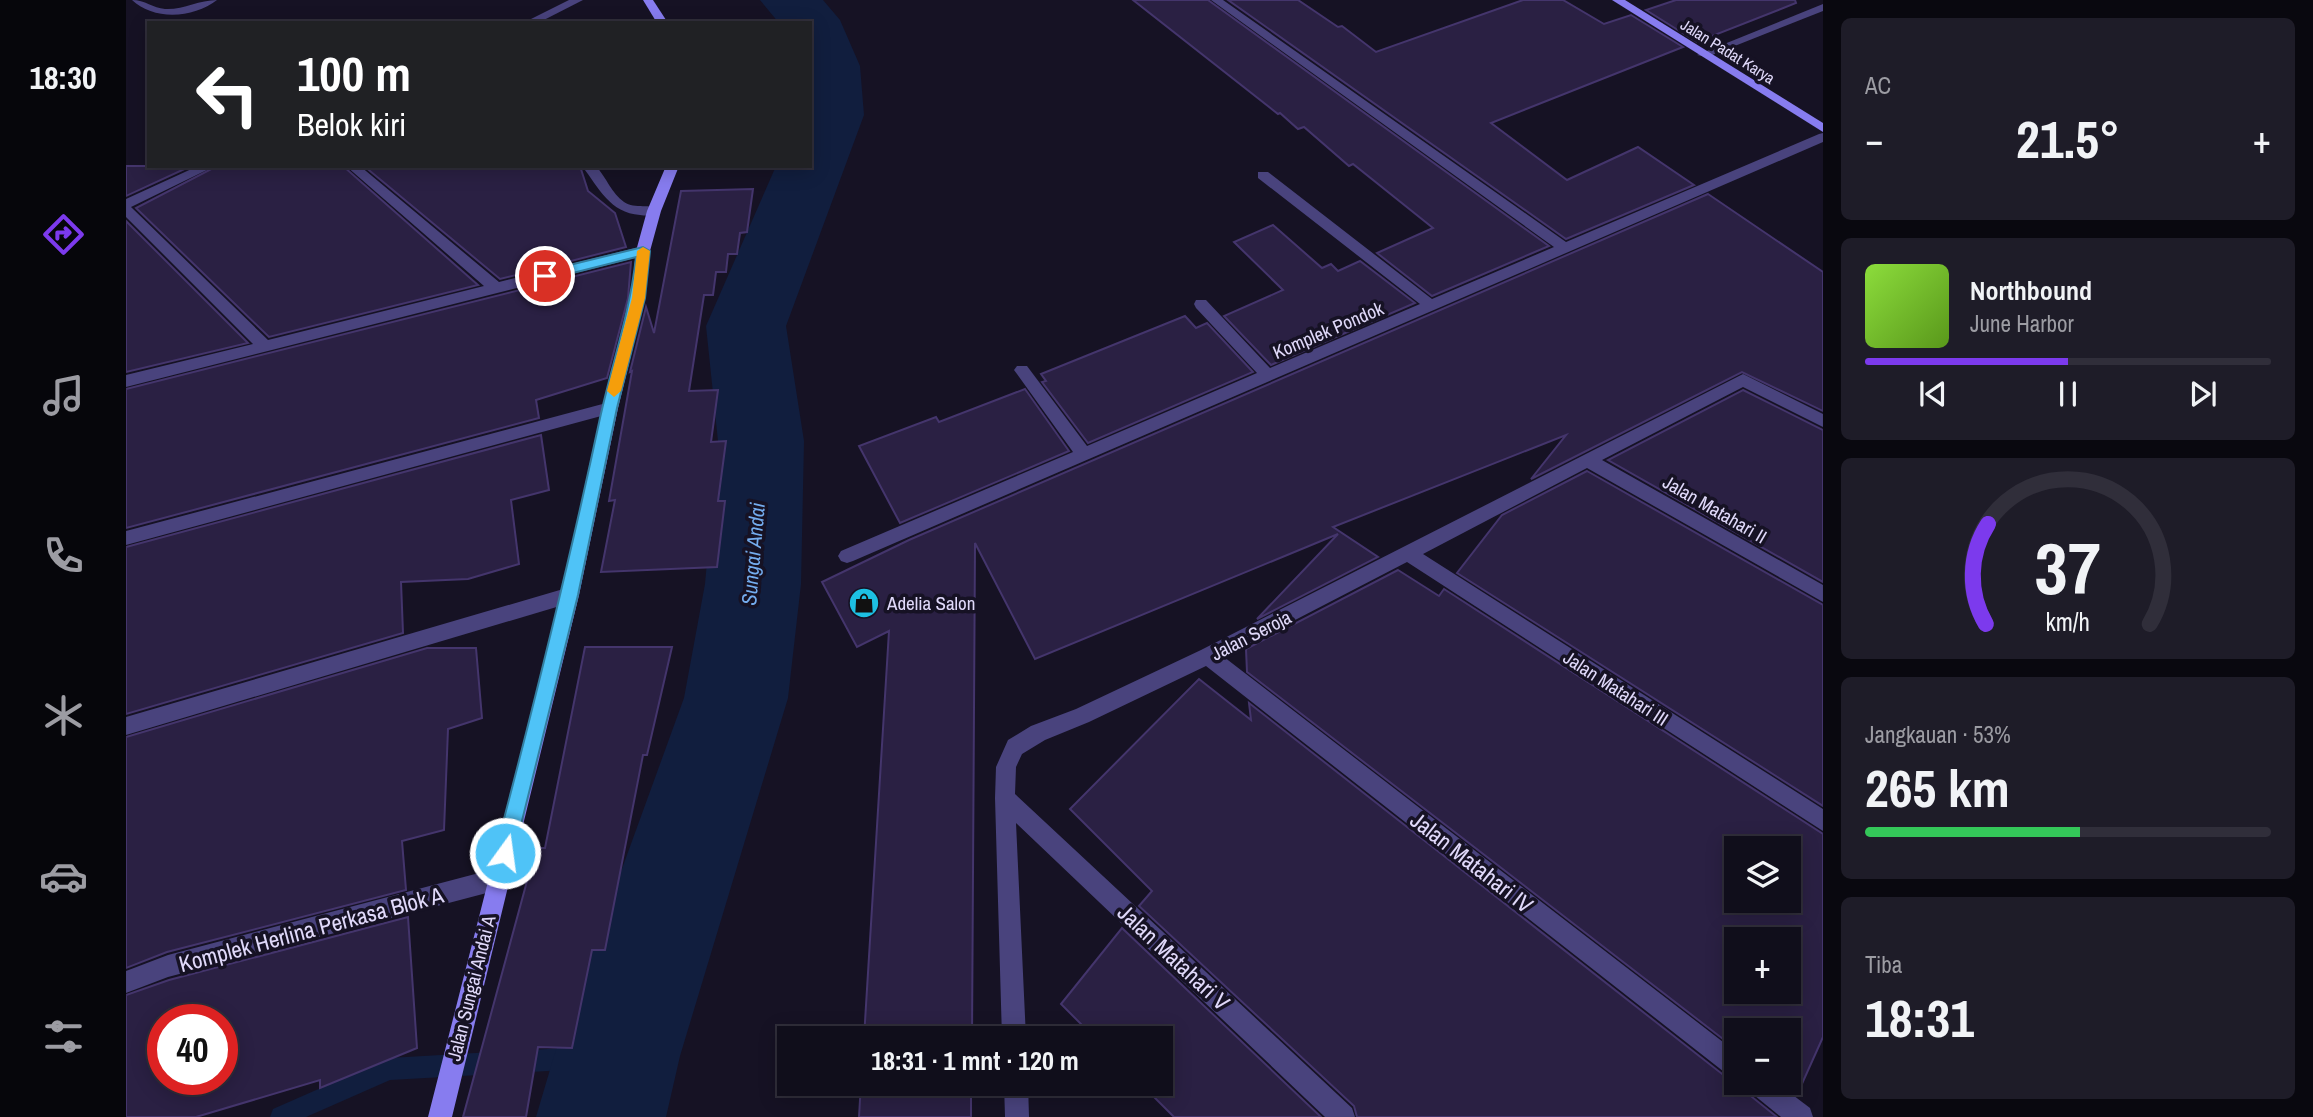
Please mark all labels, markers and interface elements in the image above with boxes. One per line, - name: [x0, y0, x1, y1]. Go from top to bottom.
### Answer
- street label: Jalan Padat Karya: [1677, 13, 1780, 89]
- text: 100 m: [297, 40, 411, 106]
- icon: left: [182, 49, 273, 140]
- text: 18:30: [29, 56, 97, 99]
- text: AC: [1865, 70, 1891, 101]
- text: Belok kiri: [297, 103, 406, 146]
- text: 21.5°: [2016, 104, 2120, 174]
- text: −: [1865, 114, 1883, 165]
- text: +: [2253, 114, 2271, 165]
- icon: directions: [39, 210, 88, 259]
- pin: [515, 246, 575, 306]
- icon: arrive: [526, 257, 564, 295]
- text: Northbound: [1970, 273, 2092, 308]
- street label: Komplek Pondok: [1269, 295, 1387, 365]
- text: June Harbor: [1970, 308, 2074, 339]
- icon: music: [39, 371, 88, 420]
- icon: previous: [1914, 375, 1952, 413]
- icon: pause: [2049, 375, 2087, 413]
- icon: next: [2184, 375, 2222, 413]
- street label: Jalan Matahari II: [1658, 469, 1772, 549]
- water label: Sungai Andai: [734, 501, 772, 607]
- text: 37: [2035, 520, 2101, 618]
- icon: phone: [39, 531, 88, 580]
- shop icon: Adelia Salon: [847, 586, 881, 620]
- place label: Adelia Salon: [886, 590, 975, 616]
- street label: Jalan Seroja: [1207, 604, 1296, 666]
- text: km/h: [2046, 605, 2090, 639]
- street label: Jalan Matahari III: [1558, 644, 1674, 732]
- icon: climate: [39, 691, 88, 740]
- text: Jangkauan · 53%: [1865, 719, 2011, 750]
- text: 265 km: [1865, 753, 2010, 823]
- street label: Jalan Matahari IV: [1404, 804, 1540, 920]
- position arrow: [468, 816, 542, 890]
- map controls: [1724, 836, 1801, 1095]
- button: layers: [1724, 836, 1801, 913]
- icon: car: [39, 852, 88, 901]
- street label: Komplek Herlina Perkasa Blok A: [175, 879, 447, 979]
- street label: Jalan Matahari V: [1111, 897, 1237, 1017]
- street label: Jalan Sungai Andai A: [440, 912, 502, 1063]
- button: +: [1724, 927, 1801, 1004]
- text: Tiba: [1865, 949, 1902, 980]
- text: 18:31: [1865, 983, 1974, 1053]
- speed limit sign: 40: [147, 1004, 238, 1095]
- icon: filters: [39, 1012, 88, 1061]
- button: −: [1724, 1018, 1801, 1095]
- text: 18:31 · 1 mnt · 120 m: [871, 1043, 1079, 1078]

